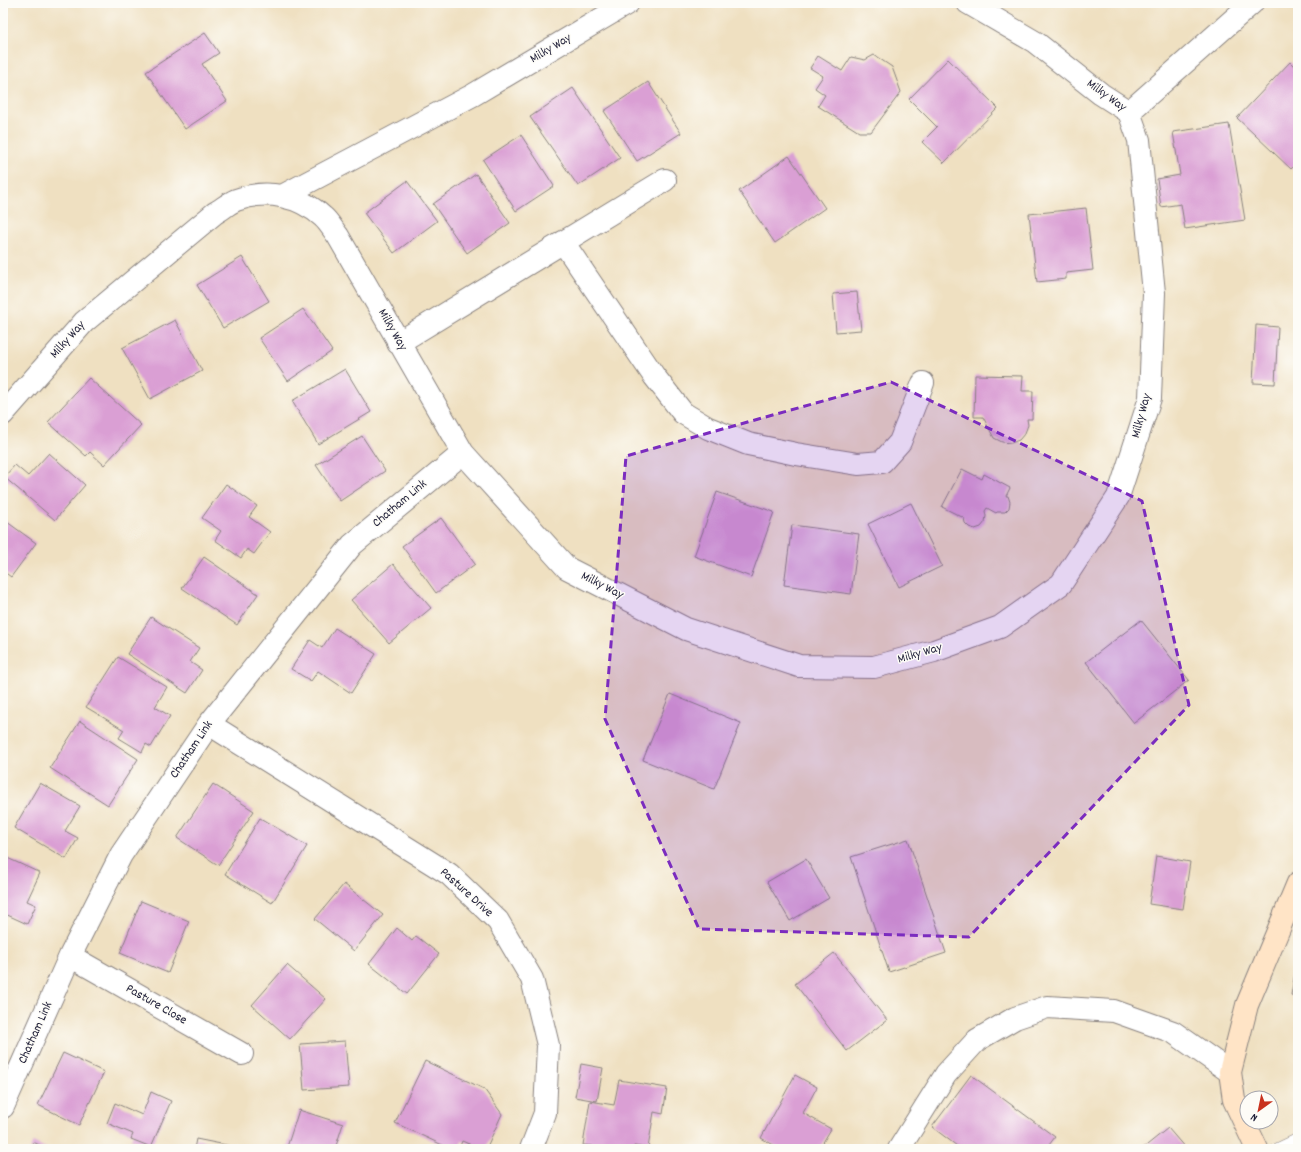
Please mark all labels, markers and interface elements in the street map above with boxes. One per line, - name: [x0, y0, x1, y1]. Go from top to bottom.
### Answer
- street label: Milky Way: [527, 29, 576, 69]
- street label: Milky Way: [1082, 75, 1131, 117]
- street label: Milky Way: [372, 306, 412, 355]
- street label: Milky Way: [46, 316, 91, 363]
- street label: Milky Way: [1127, 391, 1157, 440]
- street label: Chatham Link: [369, 475, 431, 533]
- street label: Milky Way: [577, 567, 627, 605]
- street label: Milky Way: [896, 638, 945, 669]
- street label: Chatham Link: [166, 717, 218, 783]
- street label: Pasture Drive: [435, 864, 497, 922]
- street label: Pasture Close: [122, 980, 190, 1030]
- street label: Chatham Link: [14, 999, 58, 1067]
- north arrow: [1239, 1090, 1279, 1130]
- text: N: [1248, 1108, 1261, 1125]

